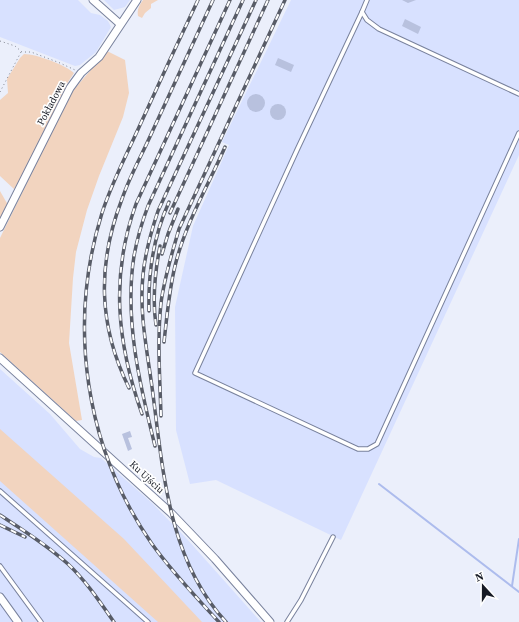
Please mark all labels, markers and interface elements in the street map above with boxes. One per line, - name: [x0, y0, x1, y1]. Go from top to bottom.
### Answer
- street label: Pokładowa: [34, 78, 68, 127]
- street label: Ku Ujściu: [127, 458, 167, 496]
- north arrow: [463, 566, 503, 606]
- text: N: [473, 569, 486, 586]

